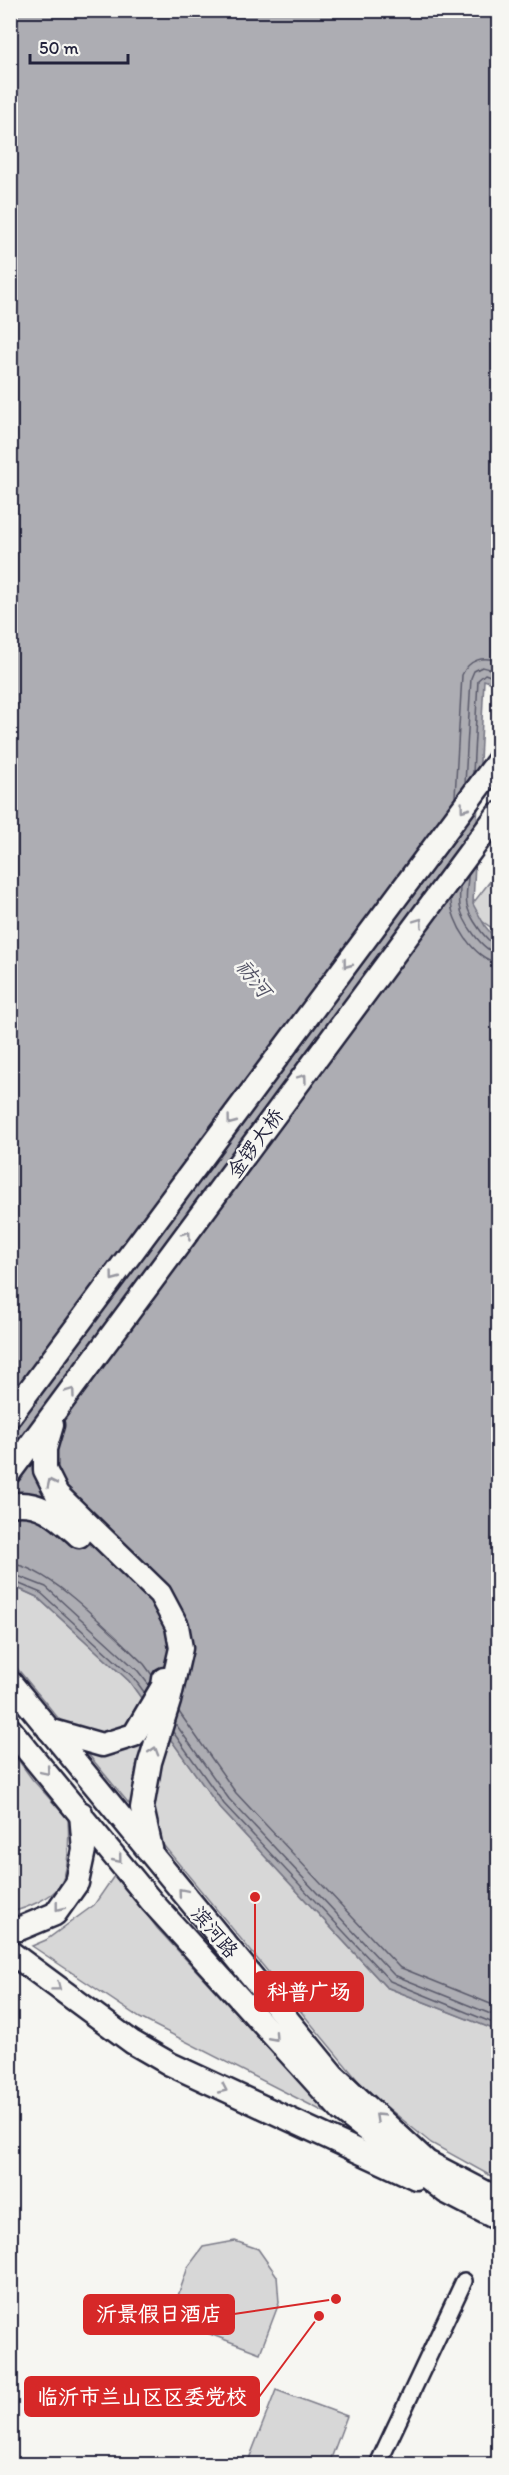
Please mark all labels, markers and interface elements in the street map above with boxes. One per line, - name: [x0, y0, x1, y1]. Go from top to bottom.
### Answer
- scale bar: [30, 27, 128, 65]
- text: 50 m: [39, 37, 79, 59]
- one-way arrow: [460, 801, 471, 812]
- one-way arrow: [412, 917, 423, 928]
- water label: 祊河: [231, 954, 279, 1005]
- one-way arrow: [343, 958, 354, 969]
- one-way arrow: [296, 1074, 307, 1085]
- street label: 金锣大桥: [222, 1104, 288, 1182]
- one-way arrow: [227, 1114, 238, 1125]
- one-way arrow: [180, 1231, 191, 1242]
- one-way arrow: [111, 1271, 122, 1282]
- one-way arrow: [64, 1388, 75, 1399]
- one-way arrow: [47, 1478, 59, 1489]
- one-way arrow: [147, 1746, 159, 1757]
- one-way arrow: [39, 1764, 50, 1775]
- one-way arrow: [110, 1852, 121, 1863]
- one-way arrow: [178, 1888, 189, 1899]
- one-way arrow: [56, 1900, 67, 1911]
- street label: 滨河路: [187, 1901, 244, 1963]
- callout: 科普广场: [255, 1972, 363, 2011]
- one-way arrow: [51, 1979, 62, 1990]
- text: 科普广场: [267, 1979, 351, 2004]
- one-way arrow: [267, 2030, 278, 2041]
- one-way arrow: [216, 2081, 227, 2093]
- one-way arrow: [375, 2113, 386, 2124]
- callout: 沂景假日酒店: [84, 2295, 234, 2334]
- text: 沂景假日酒店: [96, 2301, 222, 2326]
- callout: 临沂市兰山区区委党校: [25, 2377, 259, 2416]
- text: 临沂市兰山区区委党校: [37, 2384, 247, 2409]

